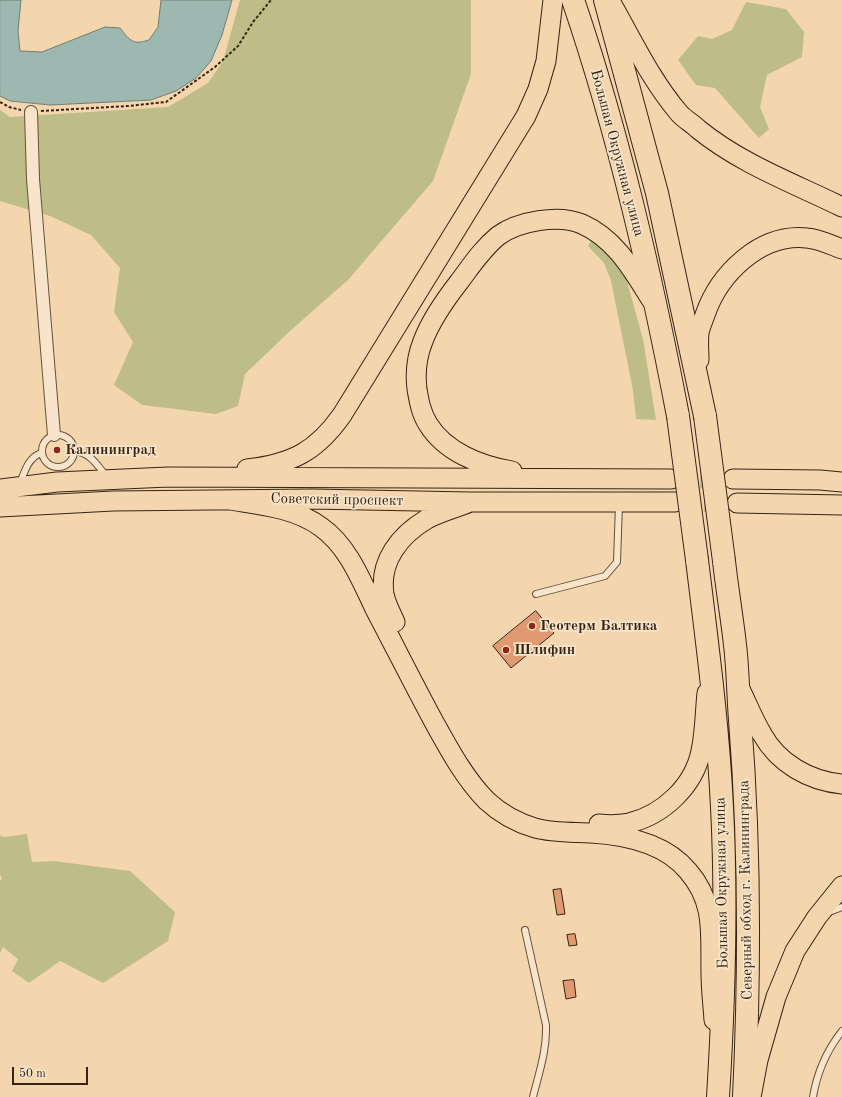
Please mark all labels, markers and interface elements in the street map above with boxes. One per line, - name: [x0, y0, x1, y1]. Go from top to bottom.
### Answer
- street label: Большая Окружная улица: [586, 67, 648, 239]
- place label: Калининград: [65, 441, 156, 459]
- marker: Калининград: [52, 445, 62, 455]
- street label: Советский проспект: [270, 490, 404, 510]
- place label: Геотерм Балтика: [540, 617, 657, 635]
- marker: Геотерм Балтика: [527, 621, 537, 631]
- place label: Шлифин: [514, 641, 575, 659]
- marker: Шлифин: [501, 645, 511, 655]
- street label: Северный обход г. Калининграда: [735, 780, 757, 1000]
- street label: Большая Окружная улица: [711, 797, 733, 969]
- scale bar: [14, 1059, 90, 1085]
- text: 50 m: [19, 1068, 46, 1080]

